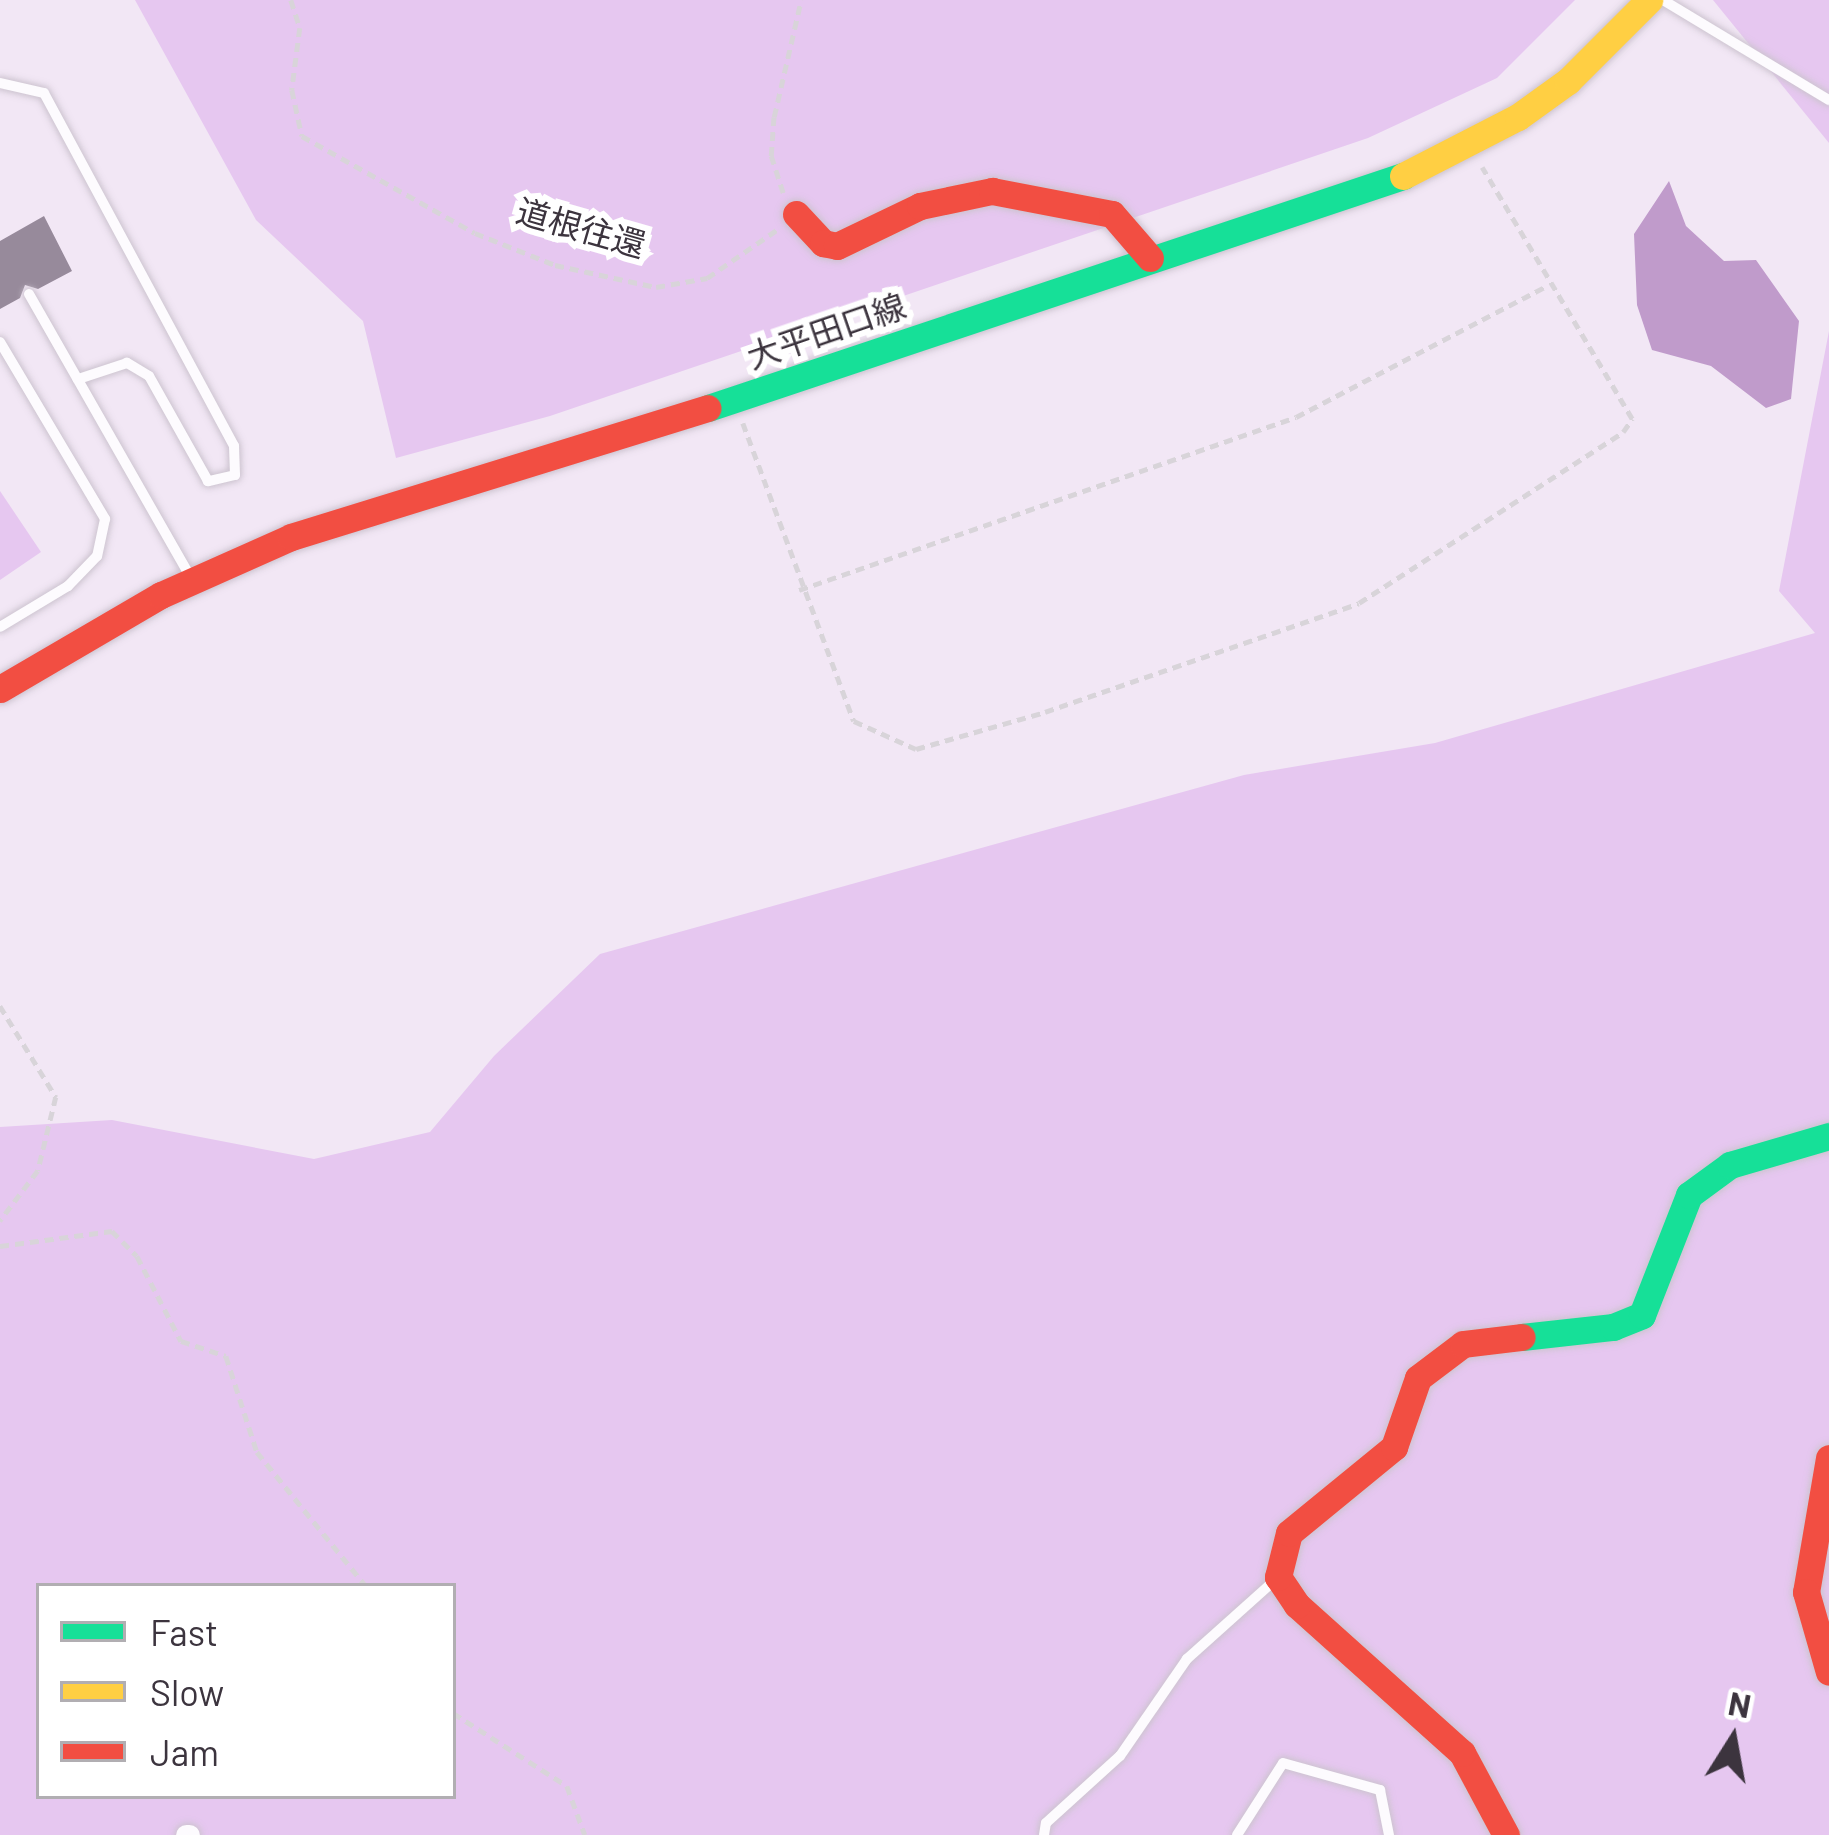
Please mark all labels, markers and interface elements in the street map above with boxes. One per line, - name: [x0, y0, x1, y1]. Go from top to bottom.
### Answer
- street label: 道根往還: [512, 191, 650, 265]
- street label: 大平田口線: [742, 285, 910, 377]
- legend: [36, 1583, 456, 1799]
- text: Fast: [150, 1610, 218, 1653]
- text: Slow: [150, 1670, 224, 1713]
- north arrow: [1673, 1679, 1793, 1799]
- text: N: [1725, 1682, 1754, 1725]
- text: Jam: [150, 1730, 219, 1773]

